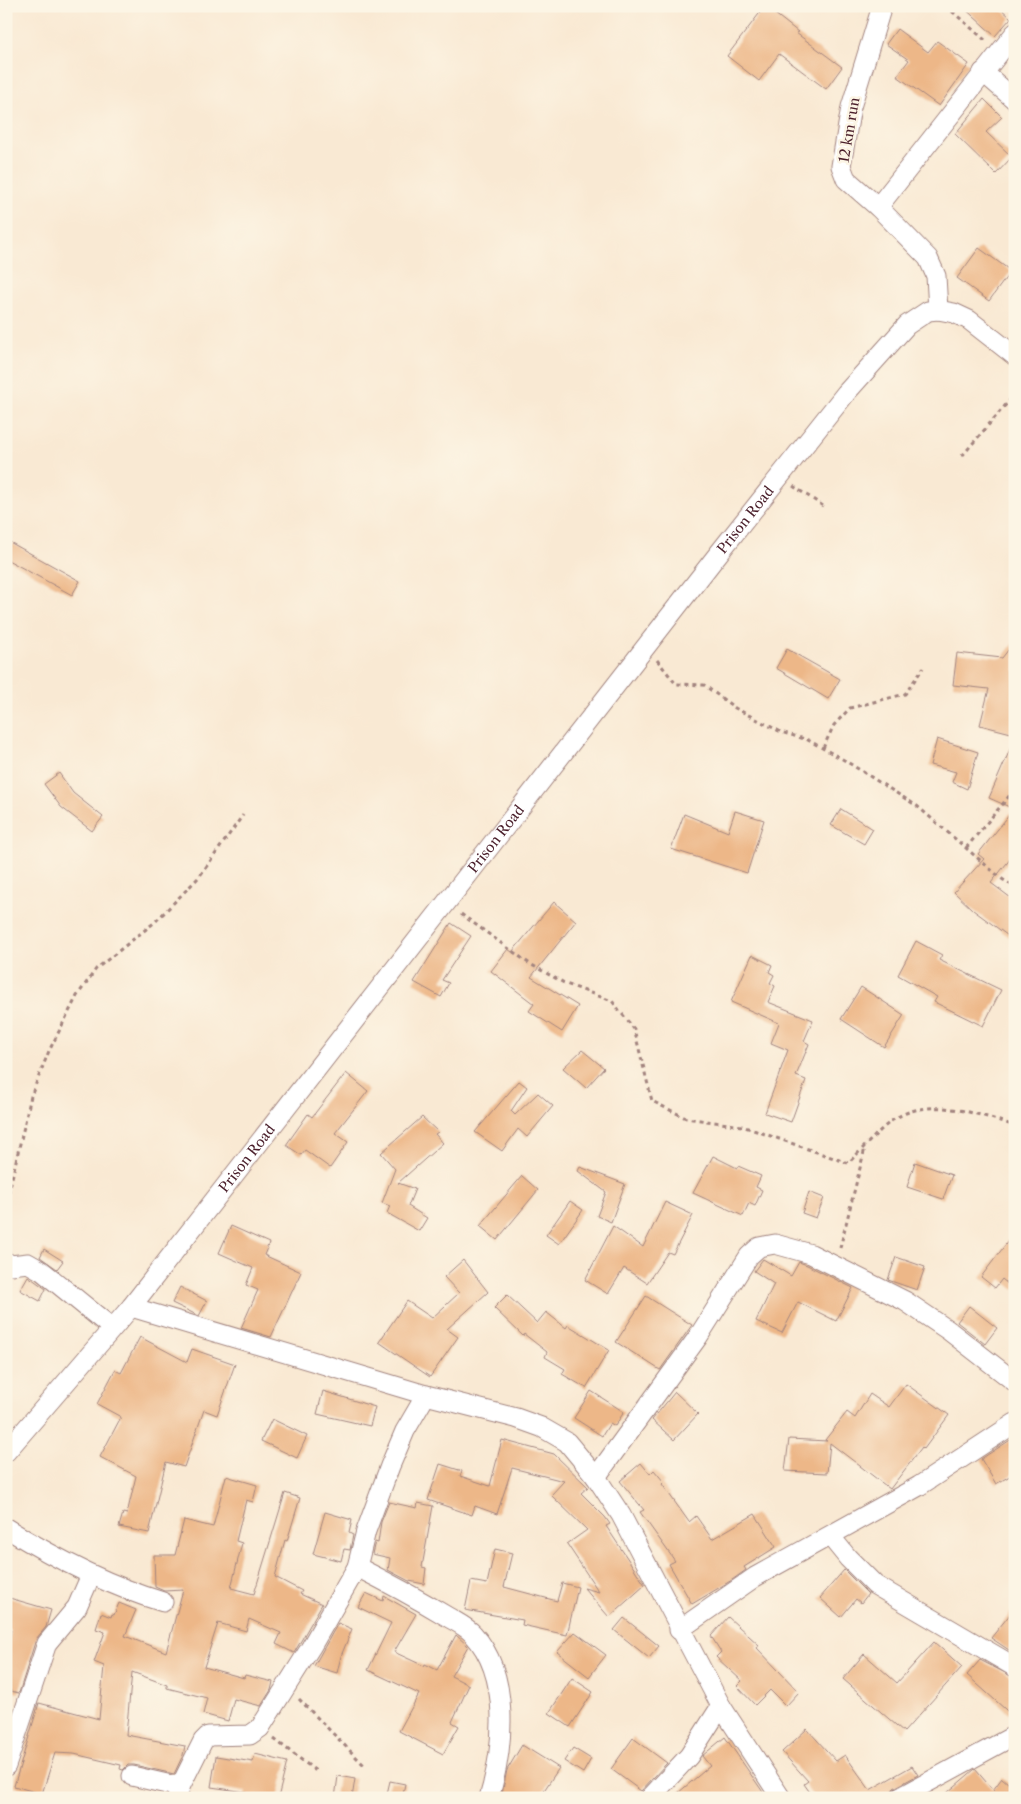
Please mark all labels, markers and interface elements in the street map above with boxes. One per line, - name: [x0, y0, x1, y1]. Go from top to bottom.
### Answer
- street label: 12 km run: [834, 96, 864, 164]
- street label: Prison Road: [713, 482, 778, 557]
- street label: Prison Road: [464, 801, 528, 876]
- street label: Prison Road: [215, 1120, 279, 1196]

